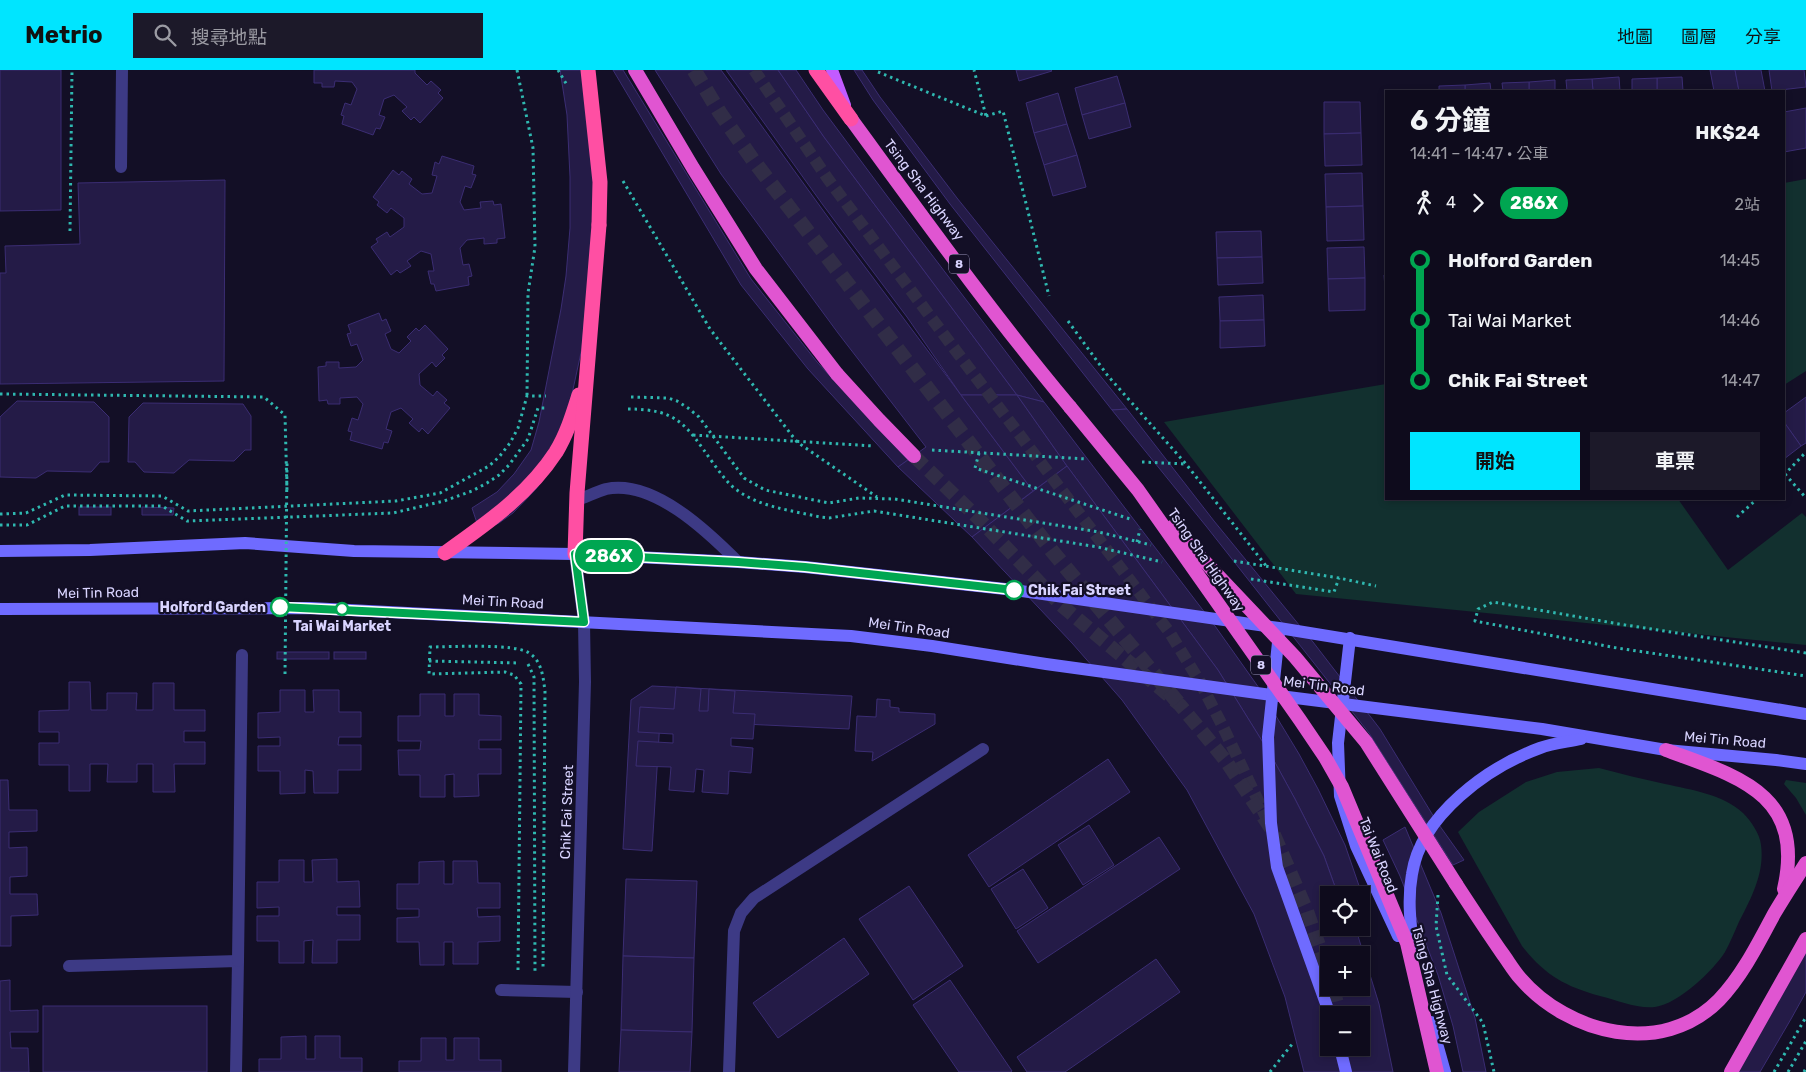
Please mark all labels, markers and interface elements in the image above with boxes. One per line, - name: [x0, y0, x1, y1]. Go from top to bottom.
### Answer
- search box: [133, 13, 483, 58]
- text: Metrio: [25, 21, 103, 49]
- icon: search: [151, 21, 179, 49]
- text: 搜尋地點: [191, 26, 267, 49]
- text: 地圖: [1617, 26, 1653, 48]
- text: 圖層: [1681, 26, 1717, 48]
- text: 分享: [1745, 26, 1781, 48]
- text: 6 分鐘: [1410, 104, 1490, 137]
- text: HK$24: [1695, 121, 1760, 144]
- street label: Tsing Sha Highway: [880, 136, 968, 244]
- text: 14:41 – 14:47 · 公車: [1410, 144, 1548, 163]
- icon: walk: [1410, 189, 1438, 217]
- icon: forward: [1464, 189, 1492, 217]
- text: 286X: [1510, 192, 1558, 214]
- text: 4: [1446, 193, 1456, 212]
- text: 2站: [1735, 195, 1760, 214]
- text: Holford Garden: [1448, 249, 1593, 272]
- text: 14:45: [1720, 251, 1760, 270]
- road number: 8: [949, 254, 969, 273]
- text: Tai Wai Market: [1448, 309, 1571, 332]
- text: 14:46: [1720, 311, 1760, 330]
- text: Chik Fai Street: [1448, 369, 1588, 392]
- text: 14:47: [1721, 371, 1760, 390]
- button: 開始: [1410, 432, 1580, 490]
- button: 車票: [1590, 432, 1760, 490]
- street label: Tsing Sha Highway: [1164, 505, 1248, 615]
- line badge: 286X: [574, 540, 644, 572]
- text: 286X: [585, 545, 633, 567]
- marker: Chik Fai Street: [1004, 580, 1024, 600]
- place label: Chik Fai Street: [1028, 582, 1131, 599]
- street label: Mei Tin Road: [57, 584, 139, 602]
- street label: Mei Tin Road: [462, 591, 544, 613]
- marker: Holford Garden: [270, 597, 290, 617]
- place label: Holford Garden: [159, 599, 266, 616]
- marker: Tai Wai Market: [335, 602, 349, 616]
- street label: Mei Tin Road: [867, 614, 951, 642]
- place label: Tai Wai Market: [293, 618, 392, 635]
- road number: 8: [1251, 656, 1271, 674]
- street label: Mei Tin Road: [1282, 673, 1366, 699]
- street label: Mei Tin Road: [1683, 728, 1767, 752]
- street label: Chik Fai Street: [557, 764, 577, 860]
- street label: Tai Wai Road: [1355, 815, 1401, 895]
- map controls: [1320, 886, 1370, 1056]
- button: locate: [1320, 886, 1370, 936]
- street label: Tsing Sha Highway: [1408, 924, 1456, 1047]
- button: +: [1320, 946, 1370, 996]
- button: −: [1320, 1006, 1370, 1056]

